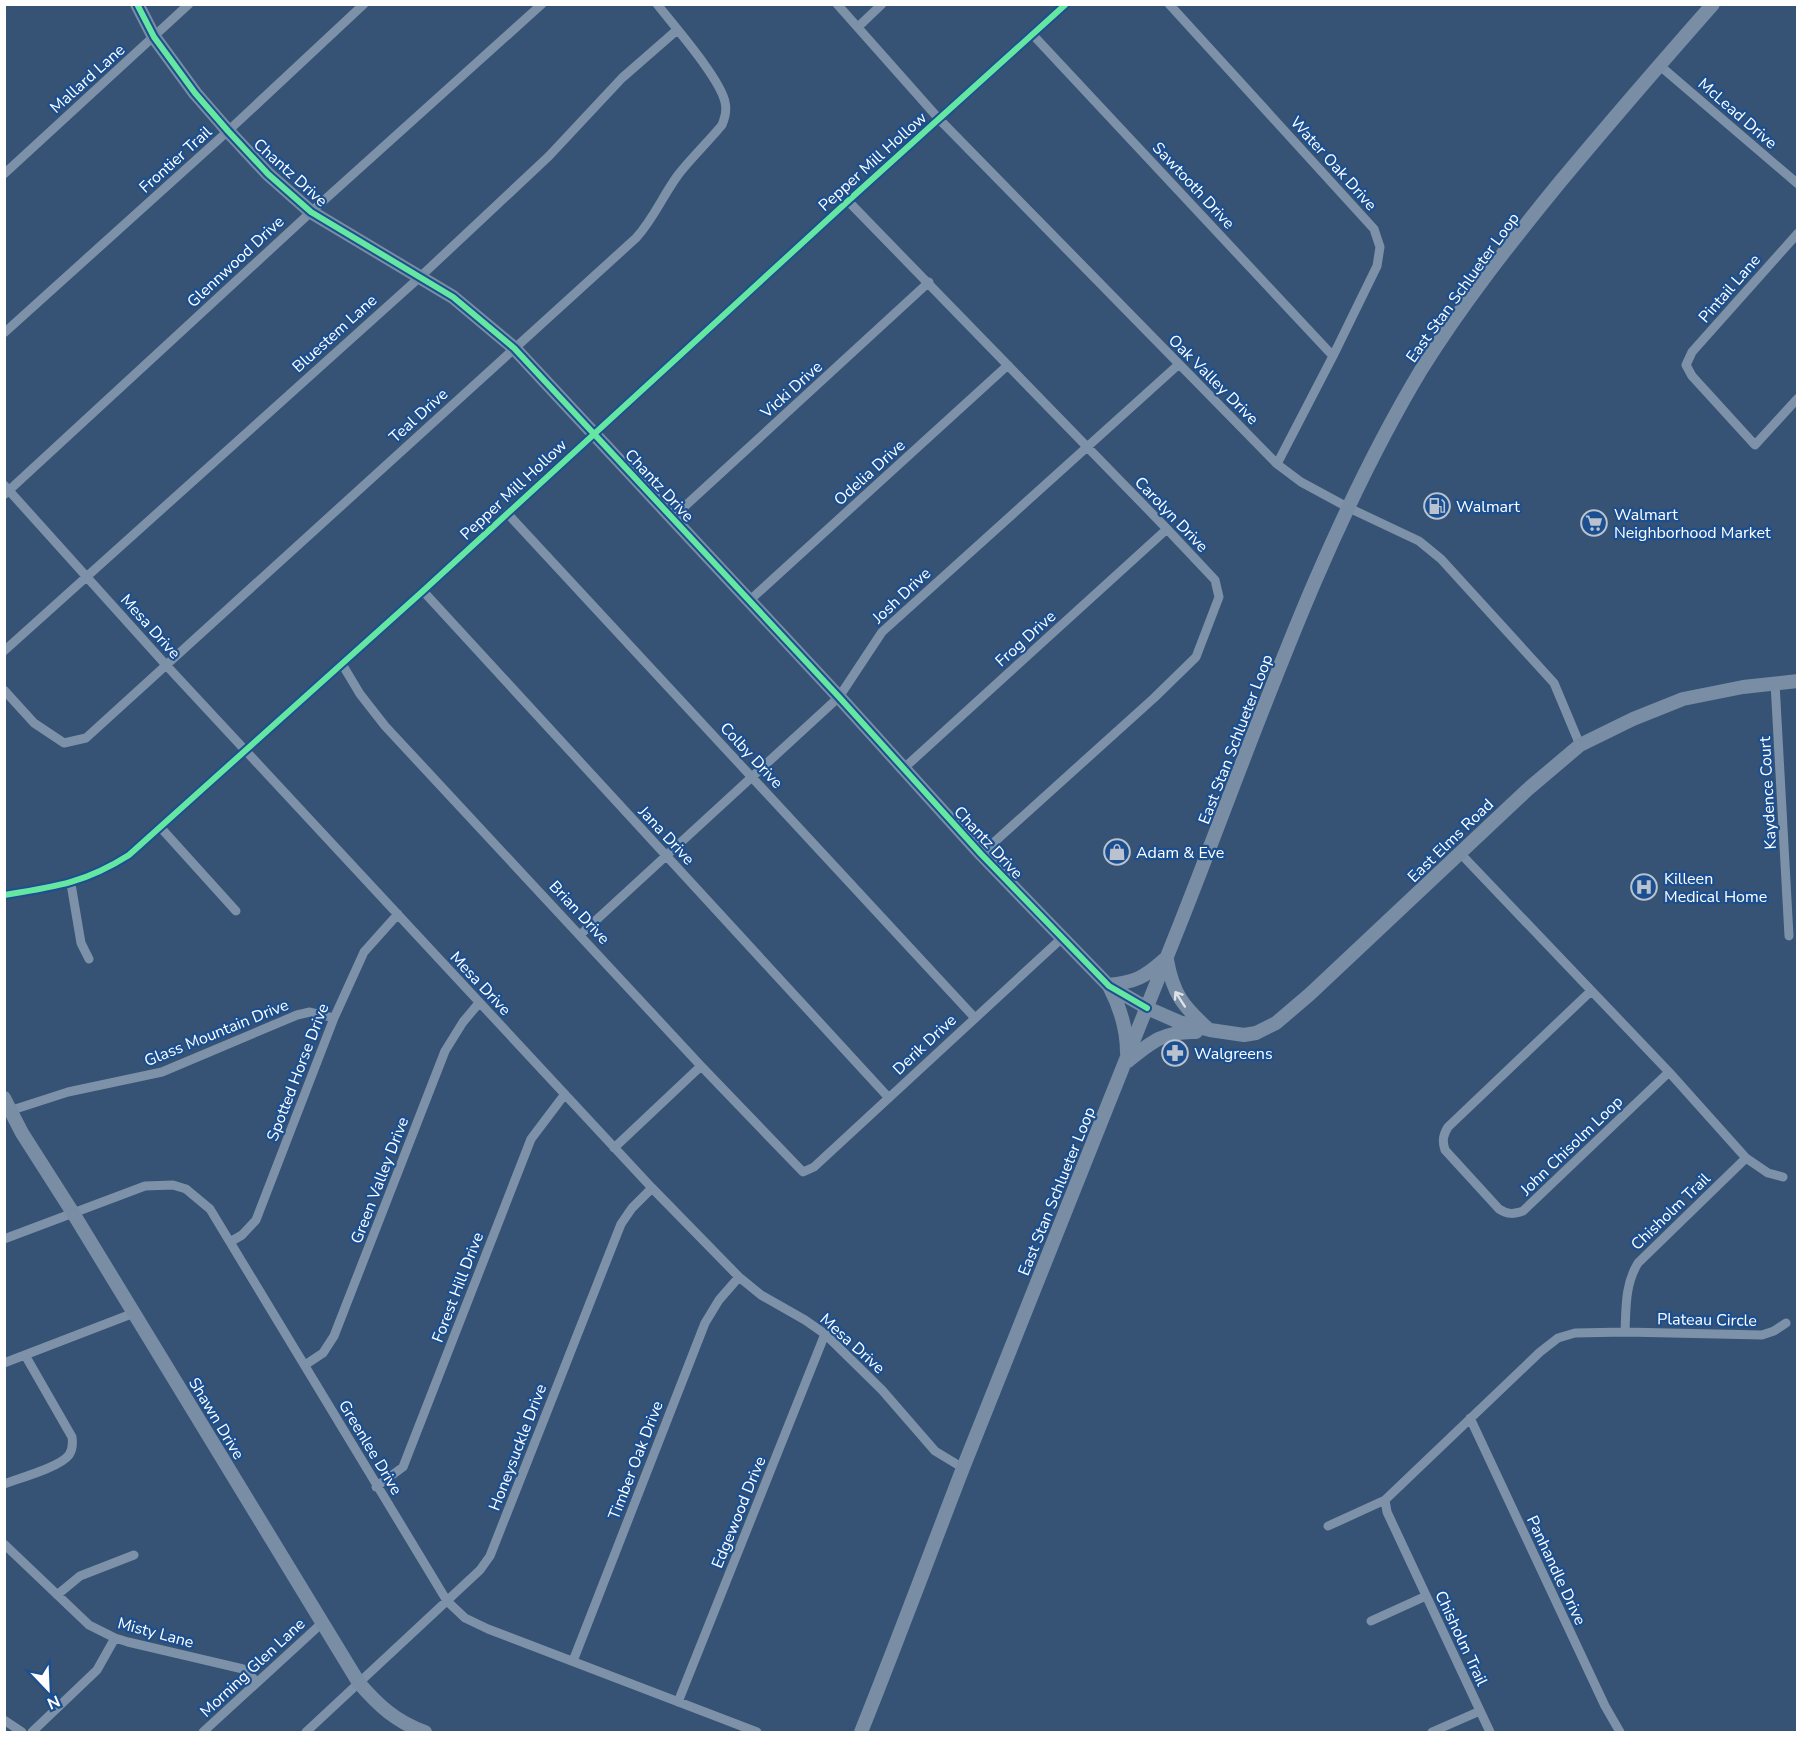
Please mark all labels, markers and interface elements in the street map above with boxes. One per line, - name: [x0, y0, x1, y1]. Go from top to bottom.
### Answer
- street label: Mallard Lane: [45, 39, 130, 118]
- street label: McLead Drive: [1693, 73, 1782, 154]
- street label: Pepper Mill Hollow: [814, 107, 932, 216]
- street label: Water Oak Drive: [1285, 112, 1382, 216]
- street label: Frontier Trail: [135, 121, 217, 198]
- street label: Chantz Drive: [249, 134, 332, 212]
- street label: Sawtooth Drive: [1147, 137, 1239, 234]
- street label: East Stan Schlueter Loop: [1401, 208, 1525, 367]
- street label: Glennwood Drive: [182, 211, 289, 313]
- street label: Pintail Lane: [1694, 250, 1766, 328]
- street label: Bluestem Lane: [287, 290, 382, 378]
- street label: Oak Valley Drive: [1163, 330, 1263, 430]
- street label: Vicki Drive: [755, 356, 827, 424]
- street label: Teal Drive: [384, 383, 453, 448]
- street label: Pepper Mill Hollow: [455, 434, 572, 545]
- street label: Odelia Drive: [829, 435, 910, 511]
- street label: Chantz Drive: [620, 444, 699, 527]
- street label: Carolyn Drive: [1130, 472, 1213, 557]
- fuel station icon: Walmart: [1422, 491, 1452, 521]
- place label: Walmart: [1456, 496, 1520, 518]
- place label: Walmart Neighborhood Market: [1614, 504, 1771, 544]
- supermarket icon: Walmart Neighborhood Market: [1579, 508, 1609, 538]
- street label: Josh Drive: [867, 563, 936, 629]
- street label: Mesa Drive: [115, 589, 185, 664]
- street label: Frog Drive: [991, 606, 1061, 672]
- street label: East Stan Schlueter Loop: [1193, 651, 1279, 827]
- street label: Colby Drive: [715, 718, 788, 794]
- street label: Kaydence Court: [1754, 735, 1782, 850]
- street label: East Elms Road: [1403, 794, 1499, 887]
- street label: Jana Drive: [633, 801, 699, 870]
- street label: Chantz Drive: [949, 801, 1028, 884]
- shop icon: Adam & Eve: [1102, 837, 1132, 867]
- place label: Adam & Eve: [1136, 842, 1224, 864]
- place label: Killeen Medical Home: [1664, 868, 1767, 908]
- hospital icon: Killeen Medical Home: [1629, 872, 1659, 902]
- street label: Brian Drive: [544, 876, 615, 949]
- street label: Mesa Drive: [445, 947, 516, 1021]
- one-way arrow: [1174, 991, 1186, 1007]
- street label: Glass Mountain Drive: [141, 994, 292, 1072]
- street label: Spotted Horse Drive: [262, 1000, 334, 1144]
- street label: Derik Drive: [888, 1009, 961, 1080]
- pharmacy icon: Walgreens: [1160, 1038, 1190, 1068]
- place label: Walgreens: [1194, 1043, 1273, 1065]
- street label: John Chisolm Loop: [1515, 1091, 1628, 1201]
- street label: East Stan Schlueter Loop: [1013, 1104, 1101, 1279]
- street label: Green Valley Drive: [346, 1114, 414, 1247]
- street label: Chisholm Trail: [1626, 1168, 1715, 1255]
- street label: Forest Hill Drive: [427, 1229, 489, 1346]
- street label: Plateau Circle: [1657, 1308, 1757, 1332]
- street label: Mesa Drive: [815, 1309, 890, 1379]
- street label: Shawn Drive: [183, 1373, 249, 1464]
- street label: Honeysuckle Drive: [484, 1381, 552, 1514]
- street label: Greenlee Drive: [333, 1396, 407, 1499]
- street label: Timber Oak Drive: [603, 1398, 669, 1523]
- street label: Edgewood Drive: [706, 1453, 771, 1572]
- street label: Panhandle Drive: [1521, 1512, 1591, 1629]
- street label: Chisholm Trail: [1429, 1587, 1493, 1690]
- street label: Misty Lane: [115, 1612, 196, 1654]
- street label: Morning Glen Lane: [195, 1613, 310, 1722]
- north arrow: [18, 1659, 78, 1719]
- text: N: [44, 1689, 63, 1714]

